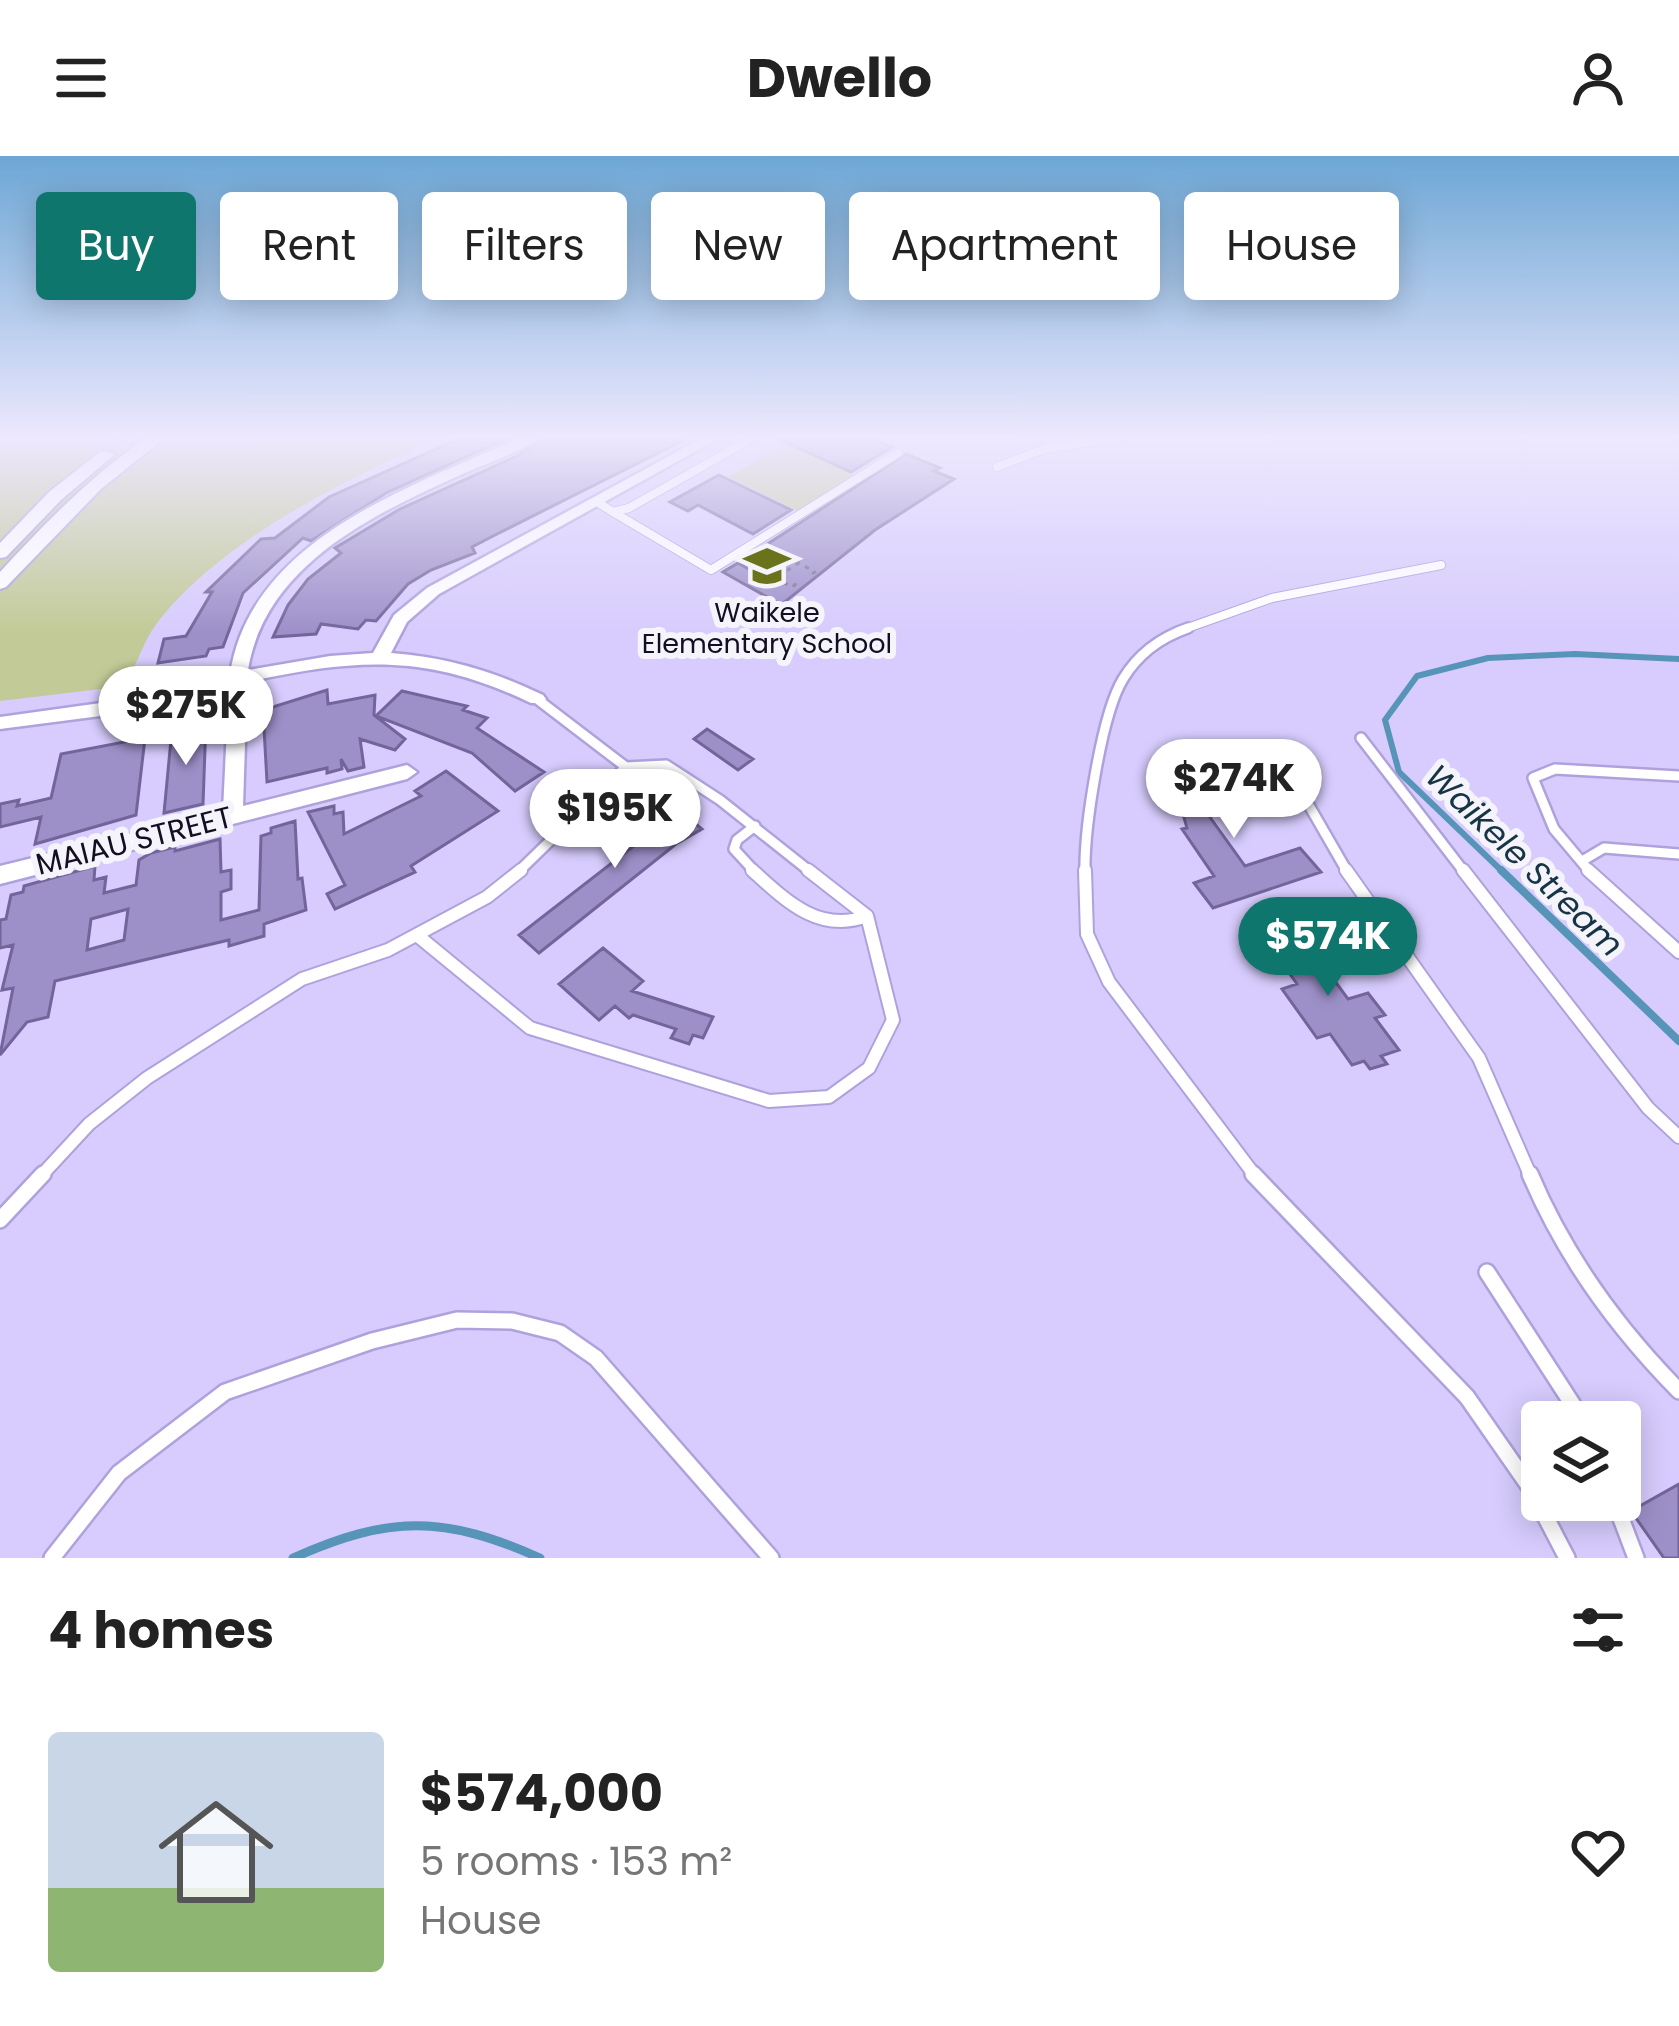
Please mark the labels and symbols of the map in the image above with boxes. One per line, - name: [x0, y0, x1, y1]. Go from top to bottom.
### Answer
- school or university icon: Waikele Elementary School: [742, 541, 792, 591]
- place label: Waikele Elementary School: [642, 594, 892, 662]
- pin: $275K: [102, 666, 270, 768]
- pin: $274K: [1150, 739, 1318, 841]
- water label: Waikele Stream: [1415, 754, 1634, 967]
- pin: $195K: [531, 769, 699, 871]
- street label: MAIAU STREET: [31, 795, 237, 886]
- pin: $574K: [1244, 897, 1412, 999]

